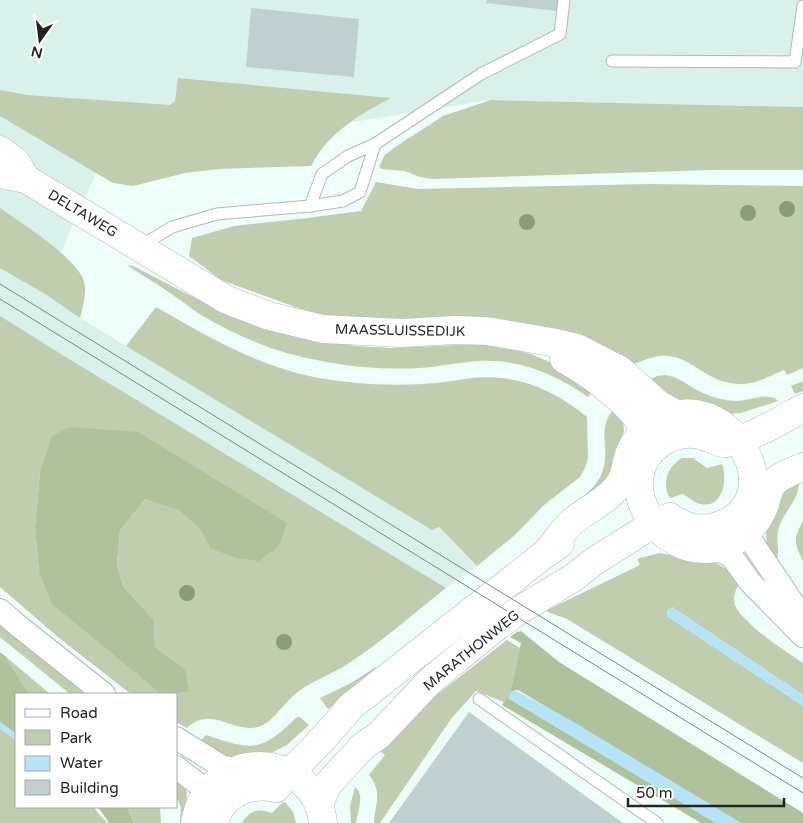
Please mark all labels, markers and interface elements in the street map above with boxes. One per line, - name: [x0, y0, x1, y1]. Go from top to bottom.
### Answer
- north arrow: [15, 15, 65, 65]
- text: N: [29, 43, 44, 62]
- street label: DELTAWEG: [45, 186, 121, 241]
- street label: MAASSLUISSEDIJK: [335, 321, 465, 340]
- street label: MARATHONWEG: [420, 606, 523, 694]
- legend: [15, 693, 178, 808]
- text: Road: [60, 704, 98, 722]
- text: Park: [60, 729, 92, 747]
- text: Water: [60, 754, 103, 772]
- scale bar: [628, 776, 784, 808]
- text: Building: [60, 779, 119, 797]
- text: 50 m: [636, 784, 673, 802]

